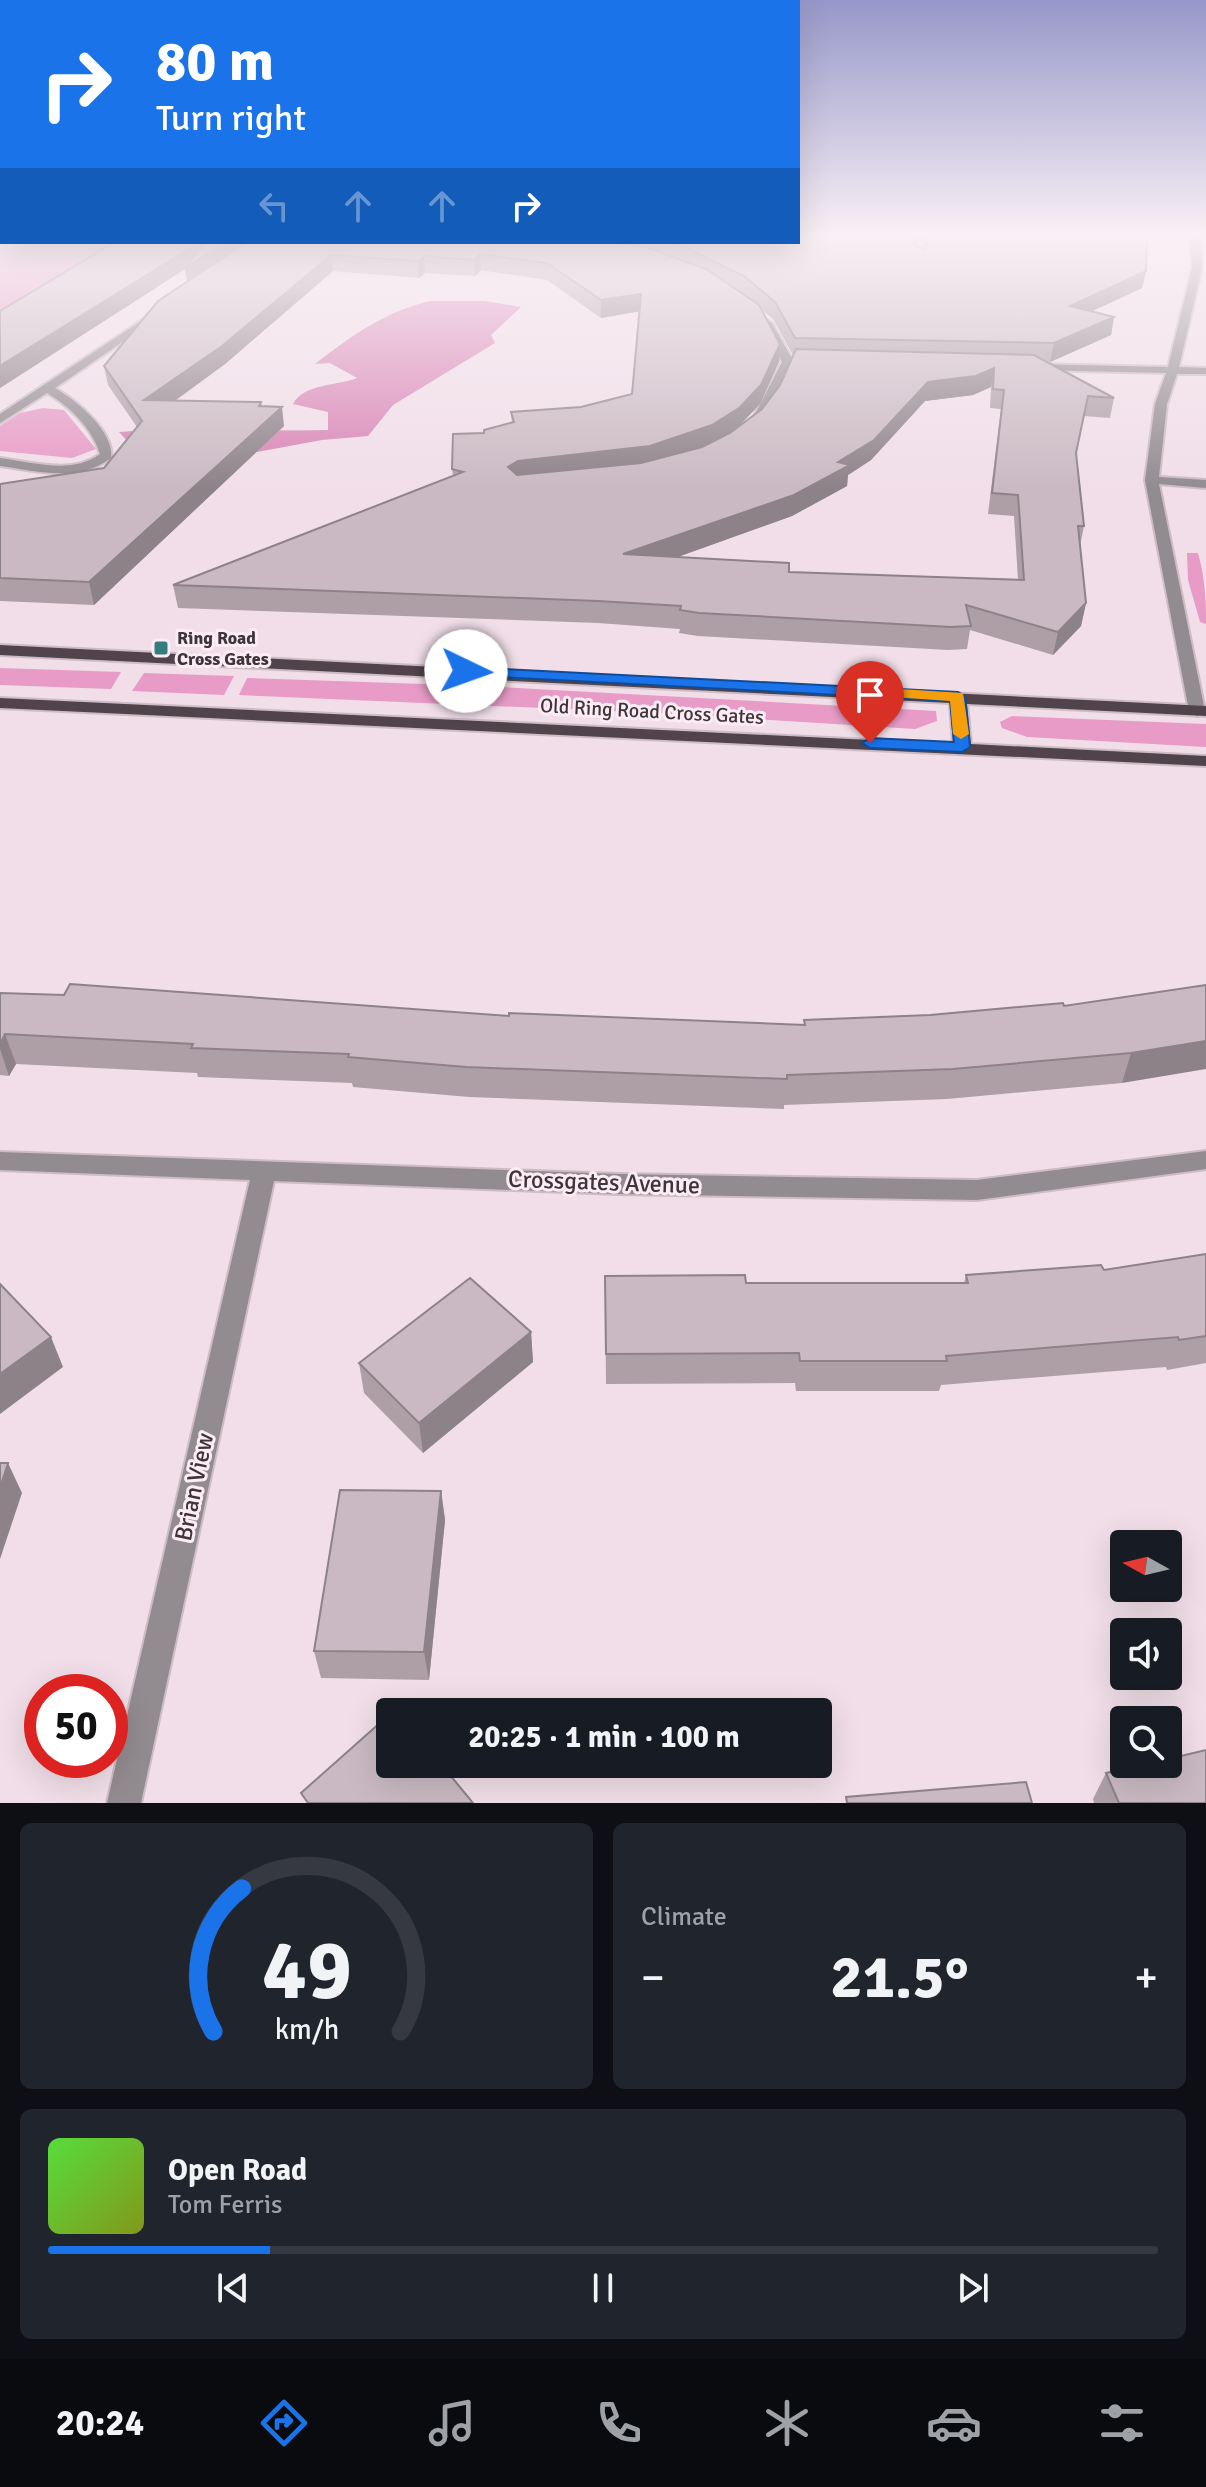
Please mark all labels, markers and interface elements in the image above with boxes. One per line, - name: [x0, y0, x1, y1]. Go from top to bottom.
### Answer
- text: 80 m: [156, 27, 274, 96]
- icon: right: [24, 32, 128, 136]
- text: Turn right: [156, 96, 306, 141]
- icon: left: [252, 184, 296, 228]
- icon: ahead: [336, 184, 380, 228]
- icon: ahead: [420, 184, 464, 228]
- icon: right: [504, 184, 548, 228]
- place label: Ring Road Cross Gates: [177, 627, 269, 670]
- position arrow: [424, 629, 508, 713]
- marker: Ring Road Cross Gates: [152, 639, 170, 657]
- pin: [836, 661, 904, 743]
- icon: arrive: [848, 673, 892, 717]
- street label: Old Ring Road Cross Gates: [539, 693, 765, 730]
- street label: Crossgates Avenue: [508, 1164, 700, 1200]
- street label: Brian View: [168, 1430, 220, 1544]
- north arrow: [1110, 1530, 1182, 1602]
- map controls: [1110, 1530, 1182, 1778]
- button: sound: [1110, 1618, 1182, 1690]
- speed limit sign: 50: [24, 1674, 128, 1778]
- button: search: [1110, 1706, 1182, 1778]
- text: 20:25 · 1 min · 100 m: [468, 1719, 740, 1756]
- text: Climate: [641, 1901, 727, 1933]
- text: 49: [262, 1920, 351, 2022]
- text: 21.5°: [830, 1941, 969, 2015]
- text: −: [641, 1951, 665, 2005]
- text: +: [1134, 1951, 1158, 2005]
- text: km/h: [274, 2012, 339, 2047]
- text: Open Road: [168, 2152, 307, 2189]
- text: Tom Ferris: [168, 2189, 282, 2221]
- icon: previous: [211, 2266, 255, 2310]
- icon: pause: [581, 2266, 625, 2310]
- icon: next: [951, 2266, 995, 2310]
- icon: directions: [256, 2395, 312, 2451]
- icon: music: [424, 2395, 480, 2451]
- icon: phone: [591, 2395, 647, 2451]
- icon: climate: [759, 2395, 815, 2451]
- icon: car: [926, 2395, 982, 2451]
- icon: filters: [1094, 2395, 1150, 2451]
- text: 20:24: [56, 2401, 144, 2446]

